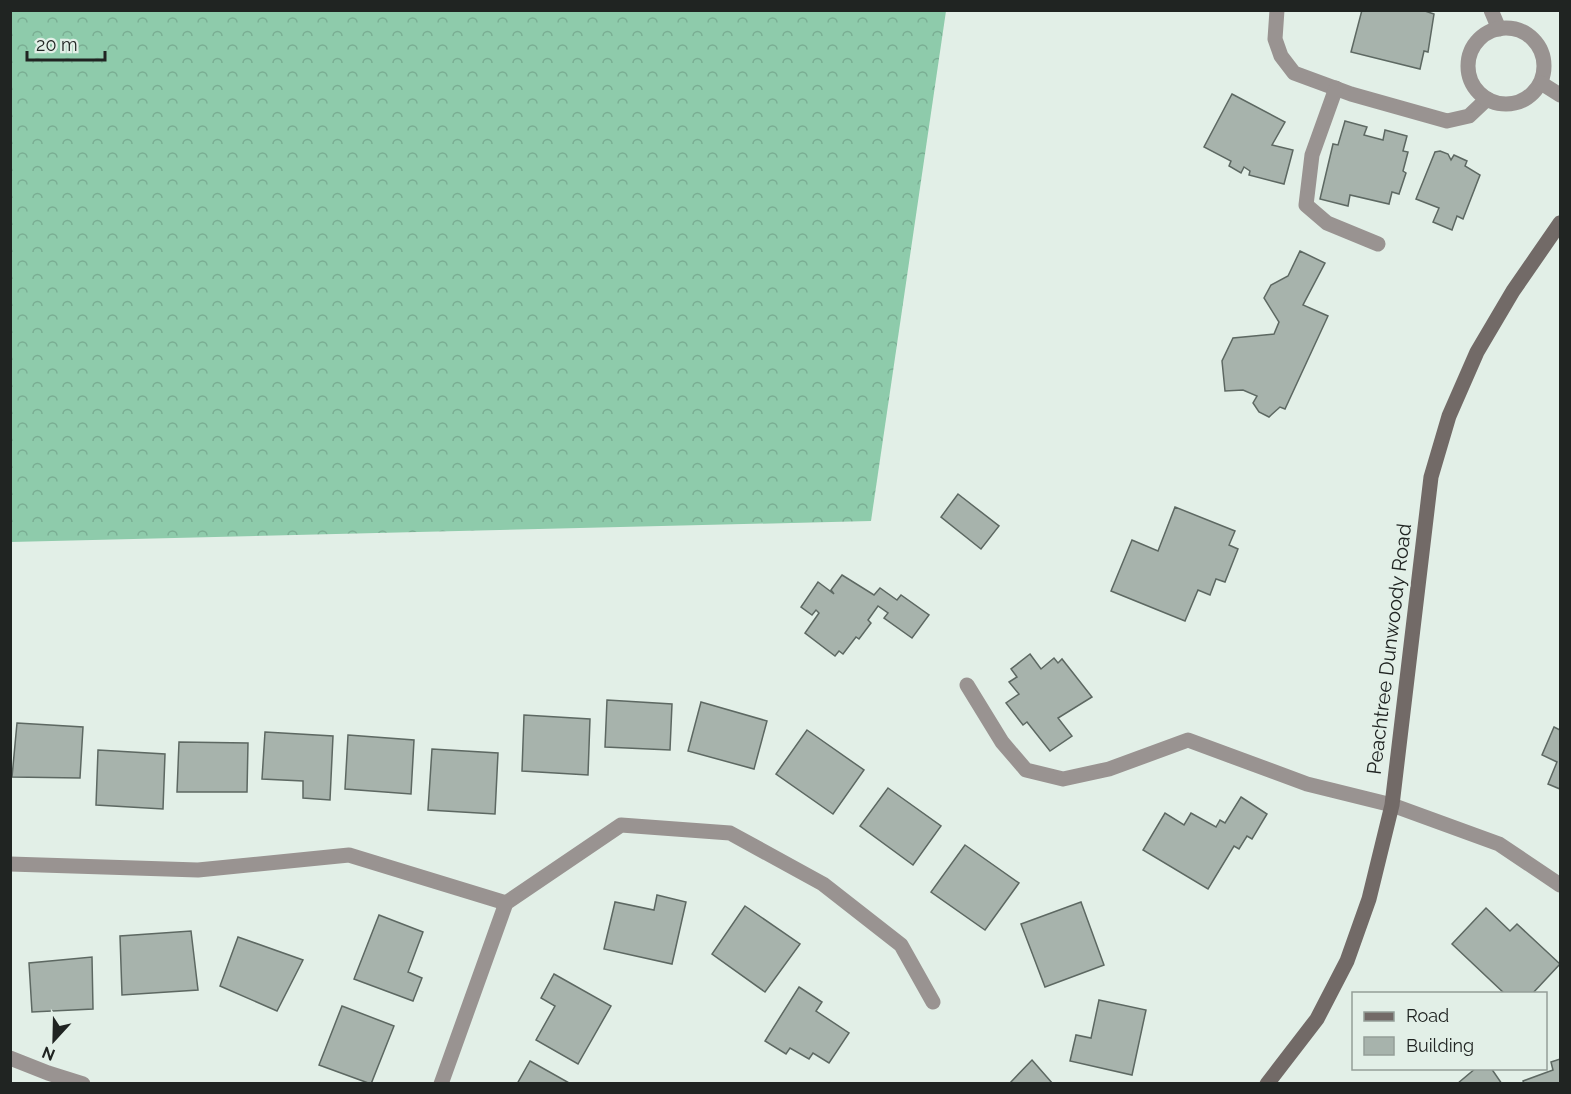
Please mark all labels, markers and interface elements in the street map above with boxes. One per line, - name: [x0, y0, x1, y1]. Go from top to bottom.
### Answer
- scale bar: [27, 24, 105, 62]
- text: 20 m: [36, 34, 78, 55]
- street label: Peachtree Dunwoody Road: [1362, 522, 1416, 776]
- legend: [1352, 992, 1547, 1070]
- text: Road: [1406, 1005, 1449, 1026]
- north arrow: [24, 1010, 84, 1070]
- text: Building: [1406, 1035, 1474, 1056]
- text: N: [39, 1042, 58, 1065]

